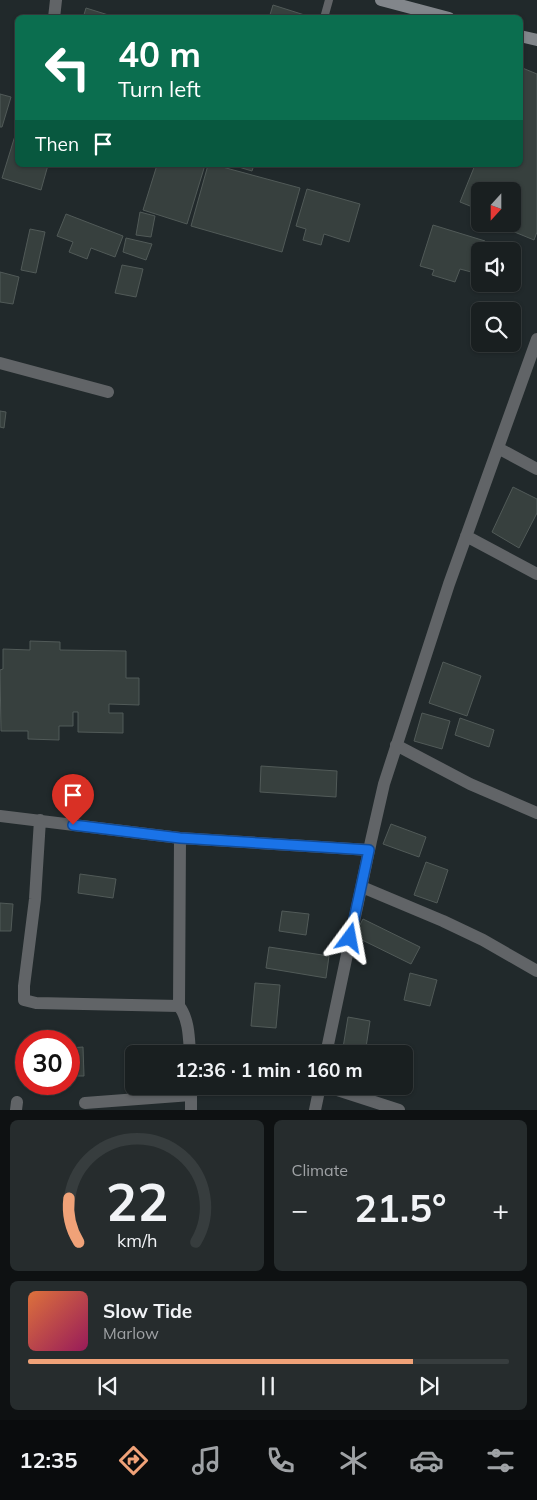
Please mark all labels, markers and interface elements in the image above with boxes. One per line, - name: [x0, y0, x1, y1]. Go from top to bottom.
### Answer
- text: 40 m: [118, 32, 201, 76]
- icon: left: [35, 35, 100, 100]
- text: Turn left: [118, 75, 201, 103]
- icon: arrive: [89, 130, 117, 158]
- text: Then: [35, 132, 79, 156]
- north arrow: [471, 182, 521, 232]
- map controls: [471, 182, 521, 352]
- button: sound: [471, 242, 521, 292]
- button: search: [471, 302, 521, 352]
- pin: [52, 774, 94, 825]
- icon: arrive: [59, 781, 87, 809]
- position arrow: [323, 911, 375, 963]
- speed limit sign: 30: [15, 1030, 80, 1095]
- text: 12:36 · 1 min · 160 m: [175, 1058, 363, 1082]
- text: Climate: [292, 1160, 348, 1180]
- text: 22: [106, 1169, 168, 1234]
- text: 21.5°: [354, 1184, 446, 1232]
- text: −: [292, 1192, 308, 1227]
- text: +: [492, 1192, 509, 1227]
- text: km/h: [117, 1229, 157, 1251]
- text: Slow Tide: [103, 1299, 192, 1323]
- text: Marlow: [103, 1323, 159, 1343]
- icon: previous: [94, 1372, 122, 1400]
- icon: pause: [254, 1372, 282, 1400]
- icon: next: [415, 1372, 443, 1400]
- icon: directions: [116, 1443, 151, 1478]
- icon: music: [189, 1443, 224, 1478]
- icon: phone: [263, 1443, 298, 1478]
- icon: climate: [336, 1443, 371, 1478]
- icon: car: [409, 1443, 444, 1478]
- icon: filters: [483, 1443, 518, 1478]
- text: 12:35: [19, 1446, 77, 1474]

